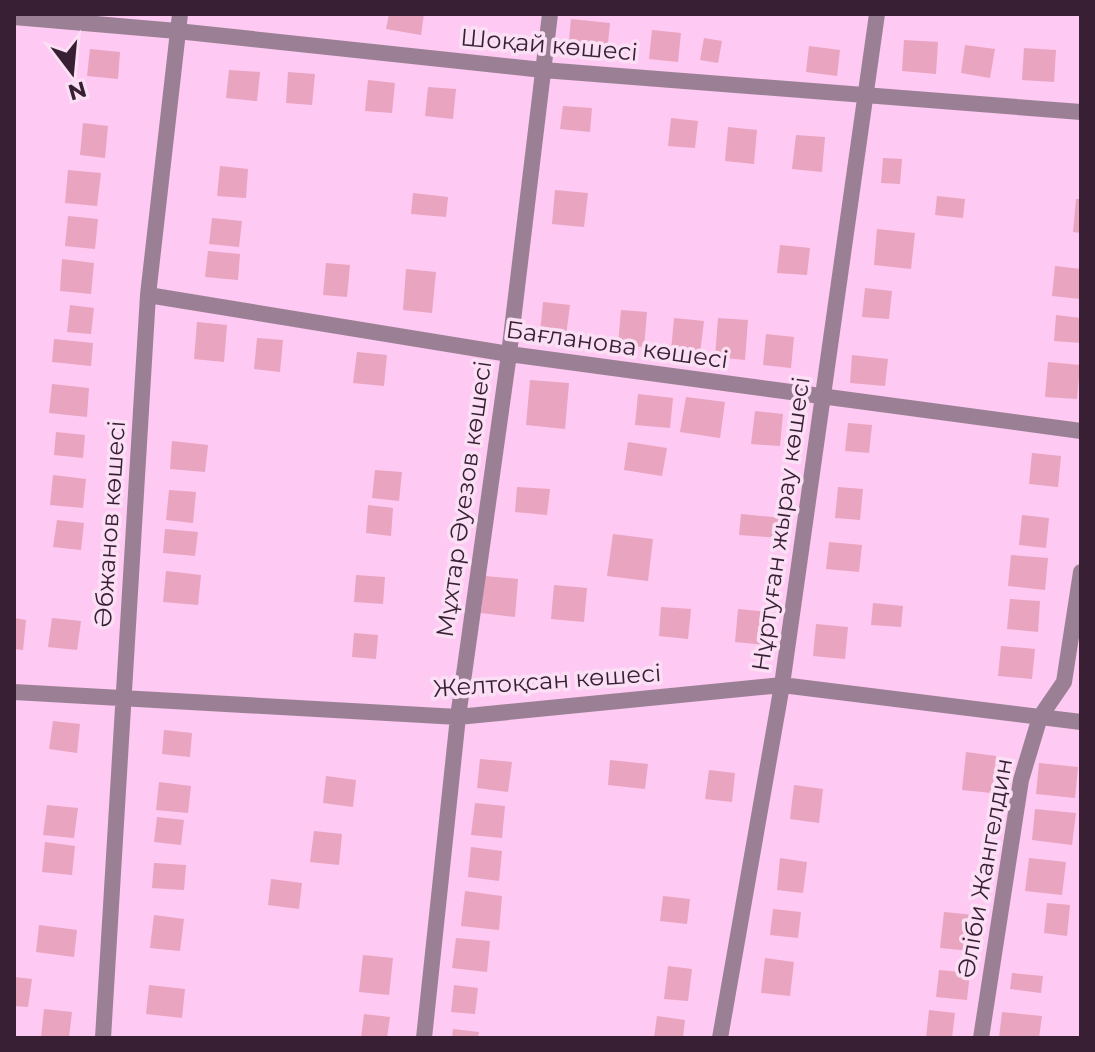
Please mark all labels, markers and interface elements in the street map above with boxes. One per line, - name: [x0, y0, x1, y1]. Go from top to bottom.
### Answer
- street label: Шоқай көшесі: [459, 22, 639, 67]
- north arrow: [32, 32, 112, 112]
- text: N: [65, 75, 90, 106]
- street label: Бағланова көшесі: [504, 315, 730, 374]
- street label: Мұхтар Әуезов көшесі: [430, 359, 497, 639]
- street label: Нұртуған жырау көшесі: [745, 375, 816, 673]
- street label: Әбжанов көшесі: [88, 420, 131, 628]
- street label: Желтоқсан көшесі: [432, 658, 662, 703]
- street label: Әліби Жангелдин: [951, 756, 1018, 980]

